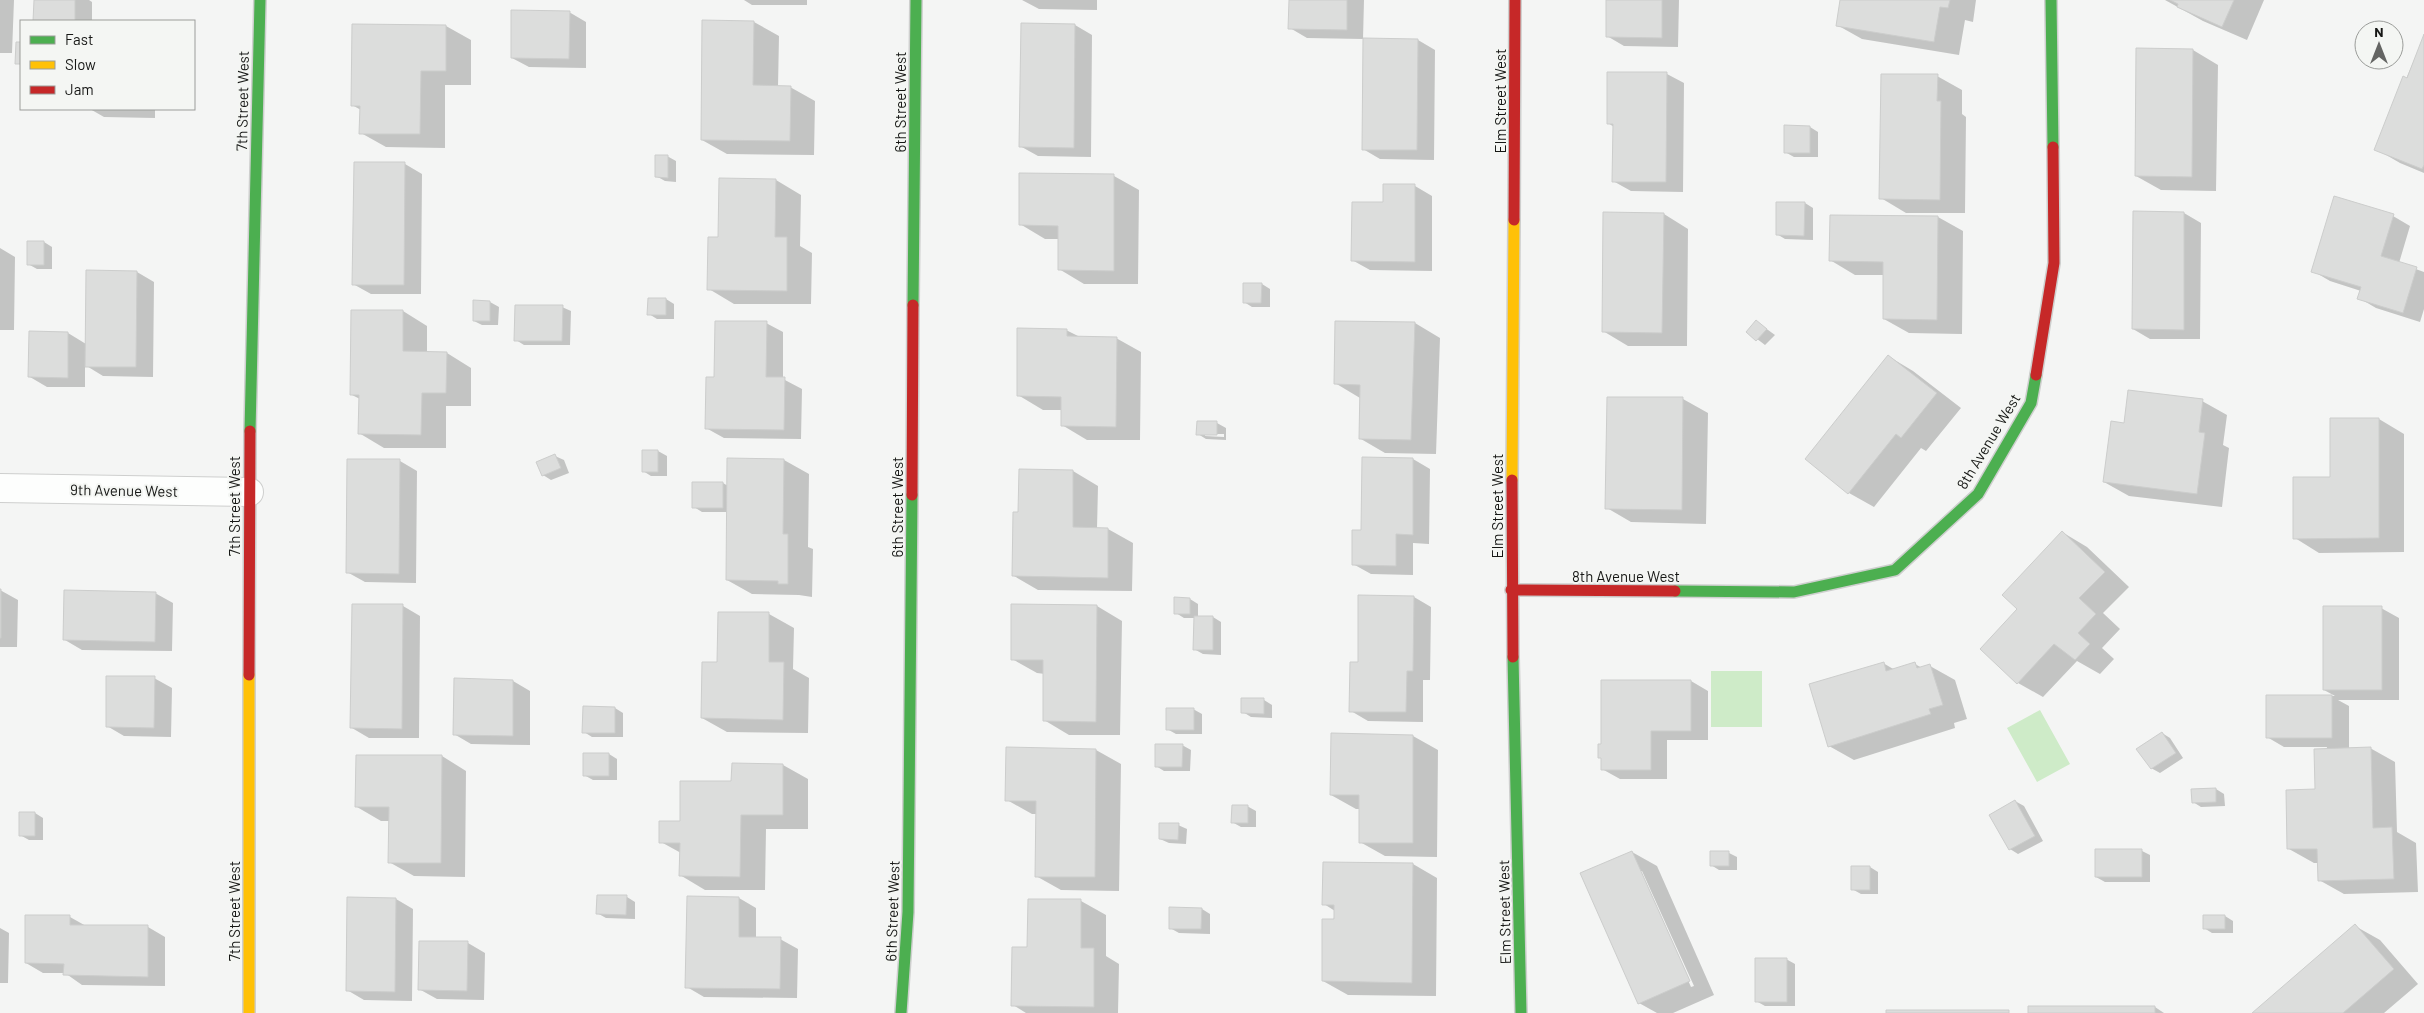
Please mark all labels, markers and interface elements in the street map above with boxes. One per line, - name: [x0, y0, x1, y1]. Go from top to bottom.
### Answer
- legend: [20, 20, 195, 110]
- north arrow: [2354, 20, 2404, 70]
- text: N: [2374, 23, 2384, 40]
- text: Fast: [65, 30, 93, 48]
- street label: Elm Street West: [1491, 49, 1509, 153]
- street label: 7th Street West: [232, 51, 252, 151]
- street label: 6th Street West: [891, 51, 909, 153]
- text: Slow: [65, 55, 96, 73]
- text: Jam: [65, 80, 94, 98]
- street label: 8th Avenue West: [1952, 390, 2024, 492]
- street label: Elm Street West: [1488, 454, 1506, 558]
- street label: 7th Street West: [225, 456, 243, 556]
- street label: 6th Street West: [888, 456, 906, 558]
- street label: 9th Avenue West: [70, 480, 178, 500]
- street label: 8th Avenue West: [1572, 567, 1680, 585]
- street label: Elm Street West: [1494, 859, 1514, 965]
- street label: 6th Street West: [881, 860, 903, 962]
- street label: 7th Street West: [225, 861, 243, 961]

